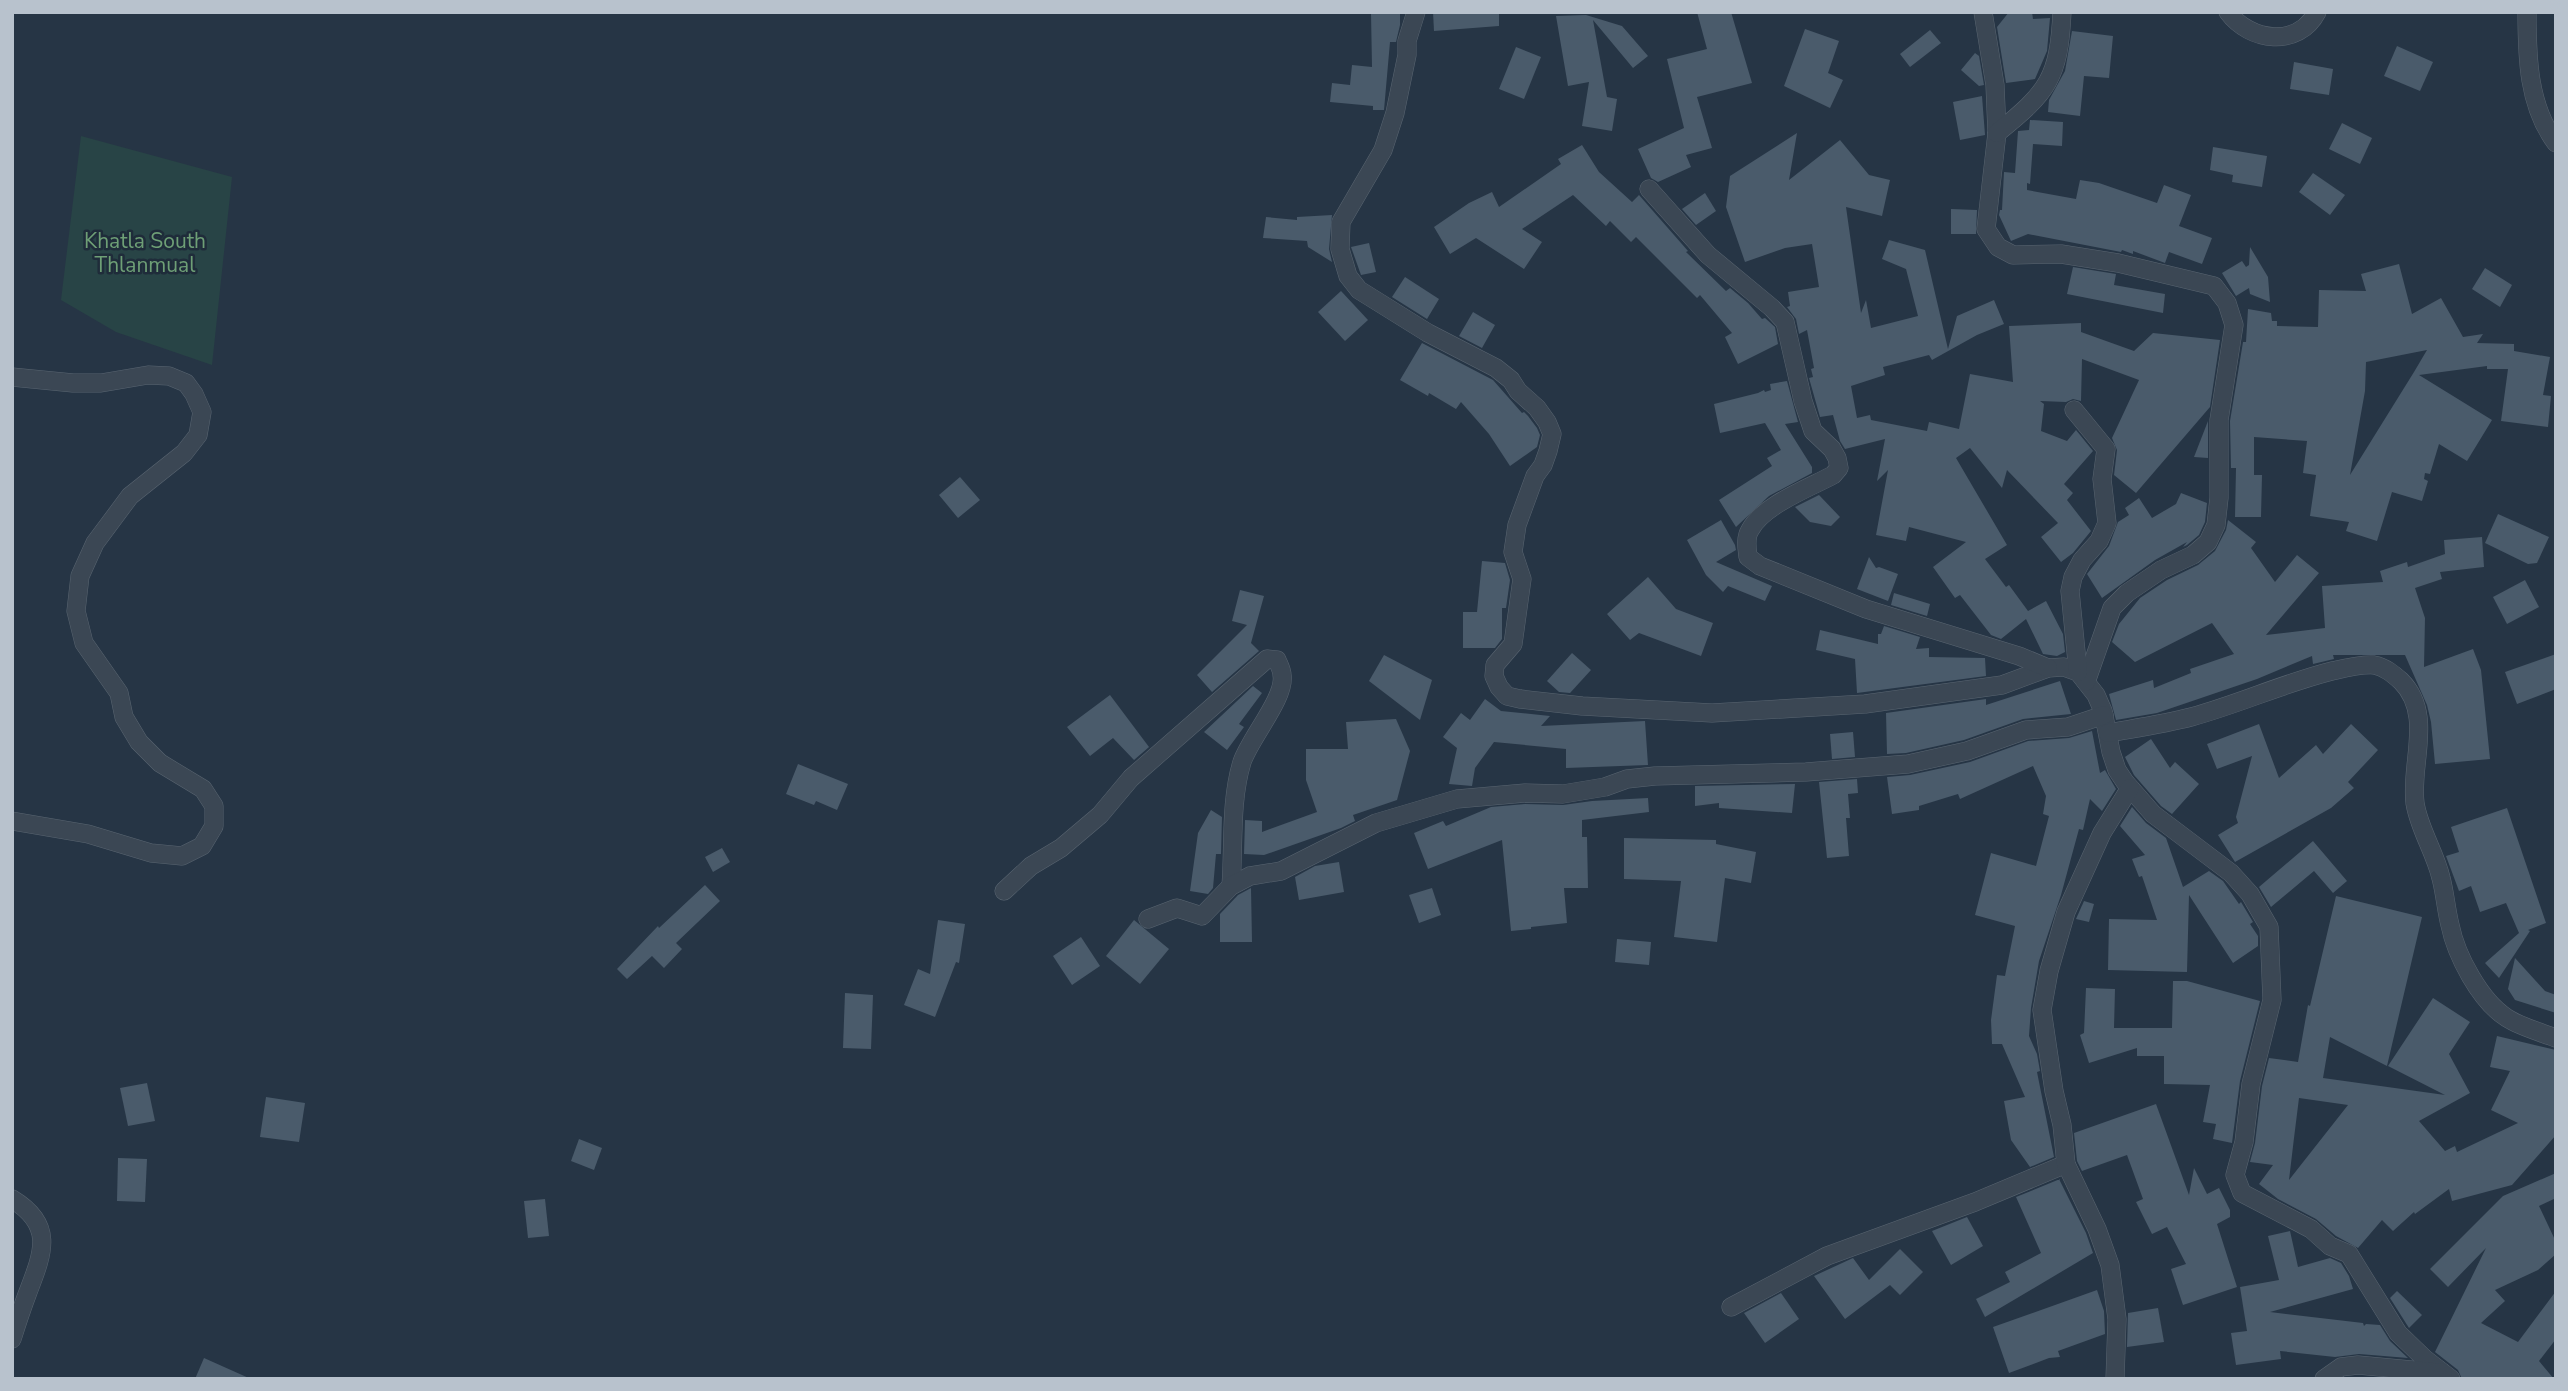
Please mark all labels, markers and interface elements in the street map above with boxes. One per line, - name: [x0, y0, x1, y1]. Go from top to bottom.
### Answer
- park label: Khatla South Thlanmual: [84, 227, 206, 279]

